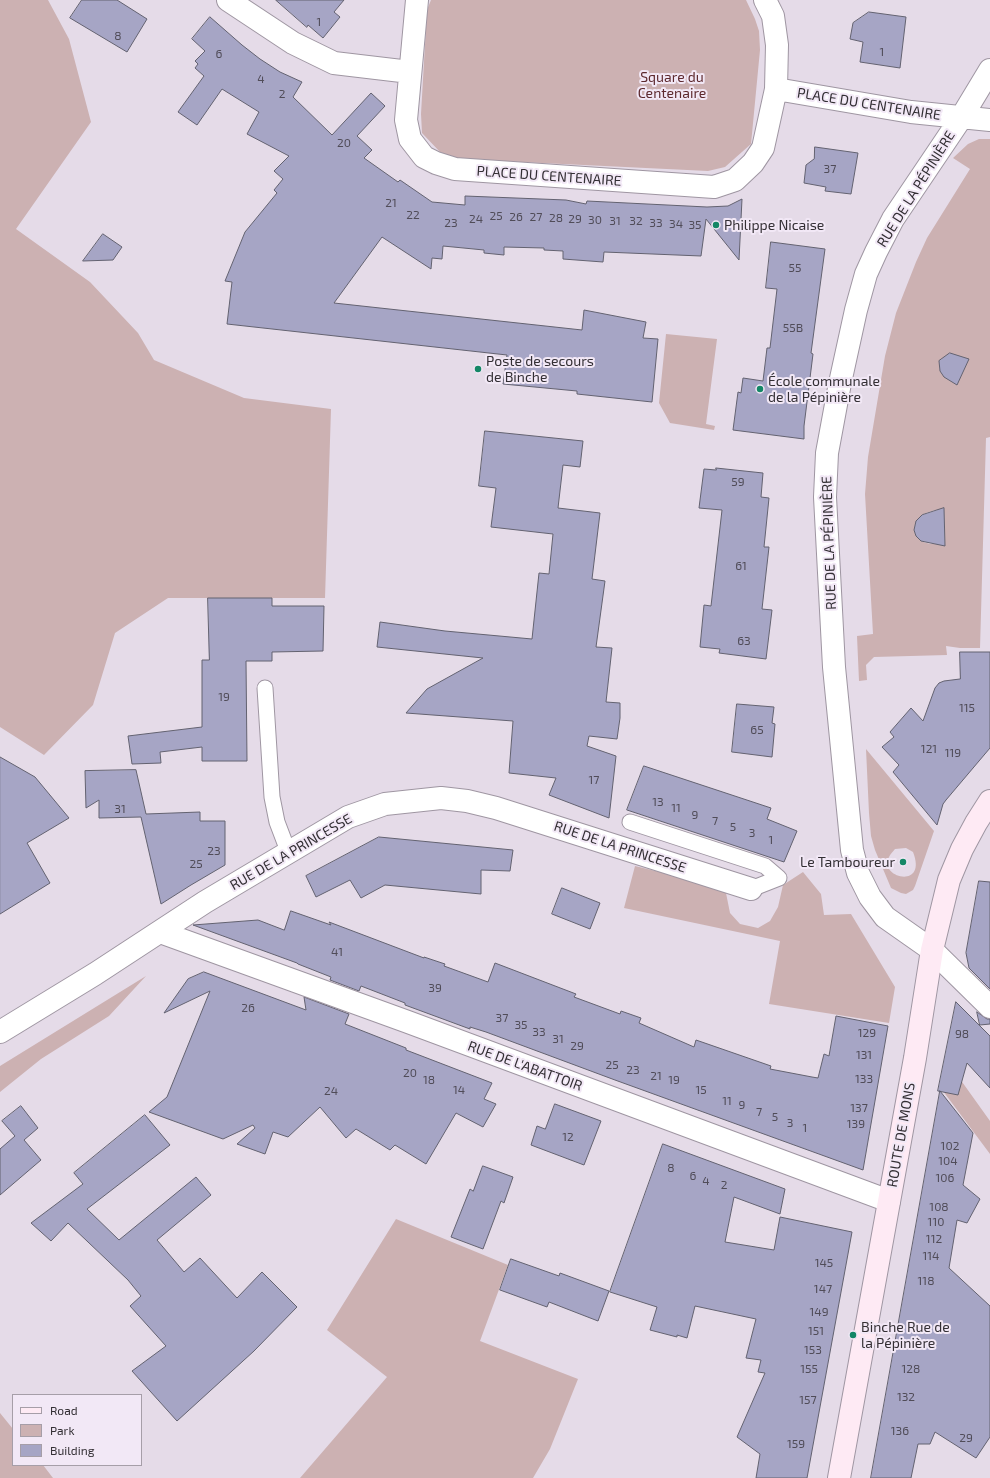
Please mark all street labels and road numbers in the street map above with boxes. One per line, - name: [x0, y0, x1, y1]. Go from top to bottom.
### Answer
- street label: PLACE DU CENTENAIRE: [796, 84, 942, 124]
- street label: RUE DE LA PÉPINIÈRE: [873, 128, 959, 250]
- street label: PLACE DU CENTENAIRE: [476, 163, 622, 189]
- street label: RUE DE LA PÉPINIÈRE: [818, 476, 840, 610]
- street label: RUE DE LA PRINCESSE: [227, 810, 355, 894]
- street label: RUE DE LA PRINCESSE: [552, 818, 688, 876]
- street label: RUE DE L'ABATTOIR: [465, 1037, 585, 1095]
- street label: ROUTE DE MONS: [884, 1081, 918, 1189]

